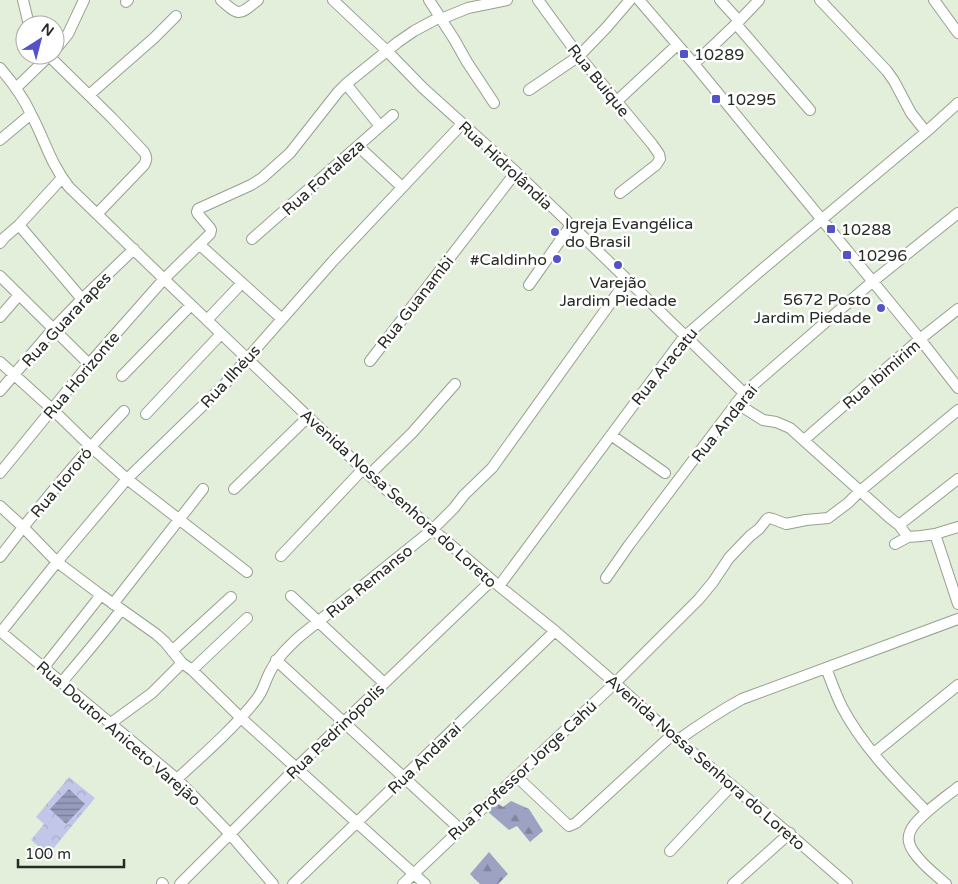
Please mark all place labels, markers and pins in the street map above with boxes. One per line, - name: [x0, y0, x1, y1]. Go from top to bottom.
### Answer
- place label: 10289: [694, 45, 744, 65]
- marker: 10289: [678, 48, 690, 60]
- place label: 10295: [726, 90, 776, 110]
- marker: 10295: [710, 93, 722, 105]
- place label: Igreja Evangélica do Brasil: [565, 214, 693, 252]
- place label: 10288: [841, 220, 891, 240]
- marker: 10288: [825, 223, 837, 235]
- marker: Igreja Evangélica do Brasil: [549, 226, 561, 238]
- place label: 10296: [857, 246, 907, 266]
- marker: 10296: [841, 249, 853, 261]
- place label: #Caldinho: [470, 250, 547, 270]
- marker: #Caldinho: [551, 253, 563, 265]
- marker: Varejão Jardim Piedade: [612, 259, 624, 271]
- place label: Varejão Jardim Piedade: [559, 273, 677, 311]
- place label: 5672 Posto Jardim Piedade: [754, 290, 871, 328]
- marker: 5672 Posto Jardim Piedade: [875, 302, 887, 314]

